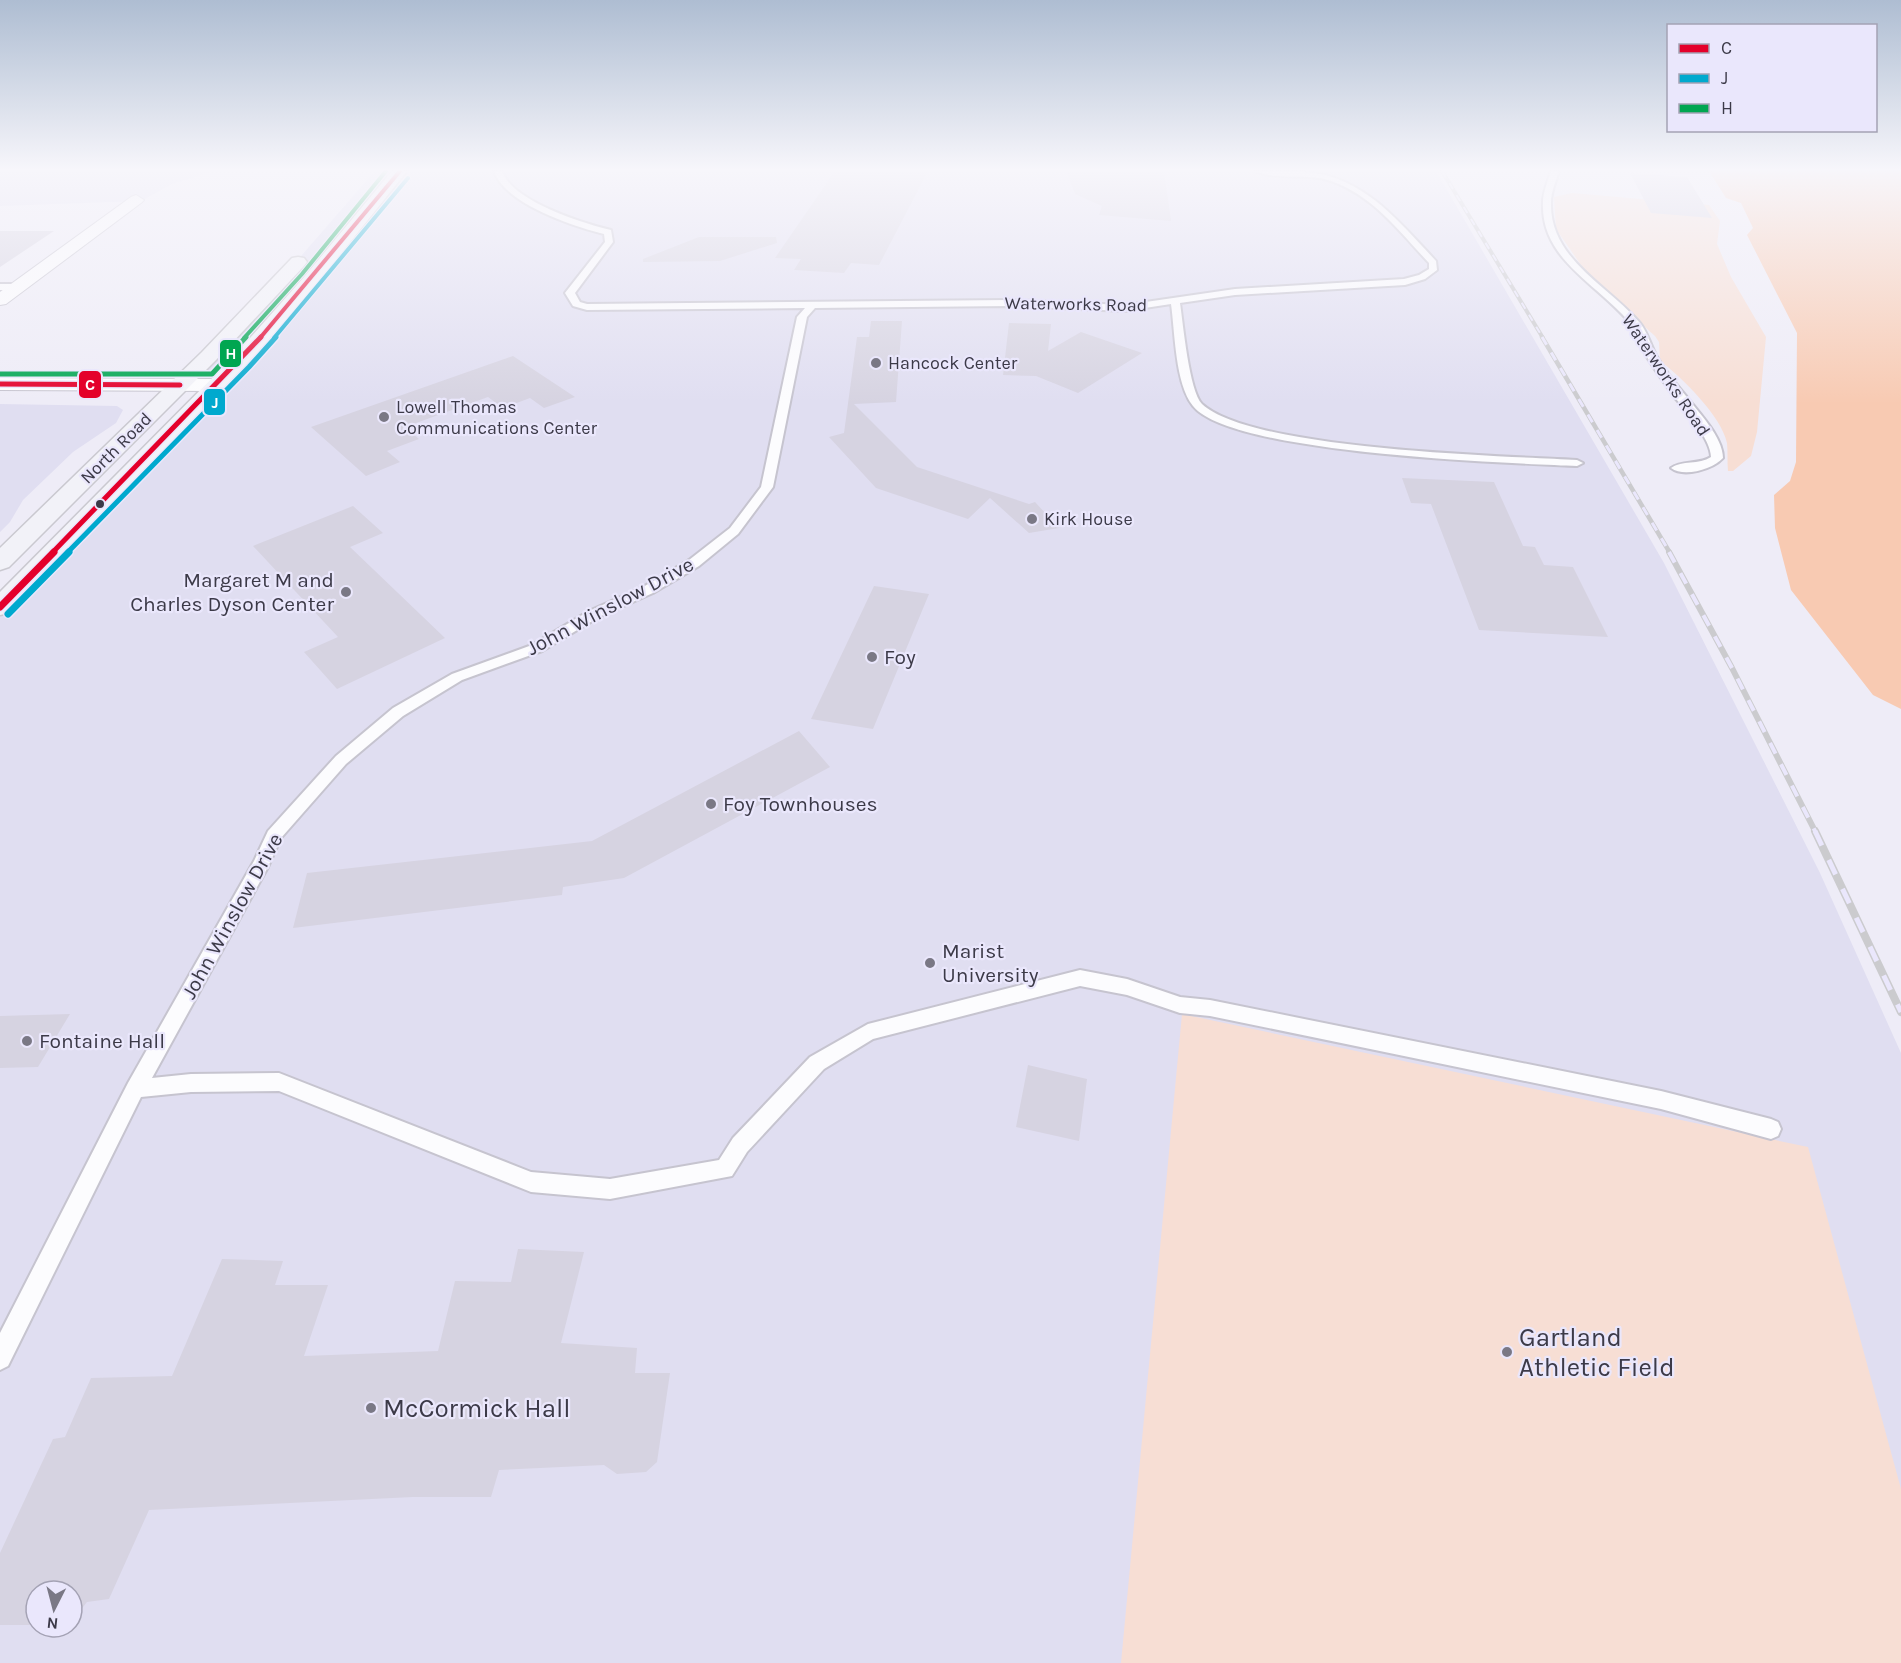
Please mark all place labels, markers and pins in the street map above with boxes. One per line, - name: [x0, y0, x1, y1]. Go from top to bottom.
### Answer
- place label: Hancock Center: [888, 352, 1018, 374]
- marker: Hancock Center: [869, 356, 883, 370]
- place label: Lowell Thomas Communications Center: [396, 396, 598, 439]
- marker: Lowell Thomas Communications Center: [377, 410, 391, 424]
- unlabelled marker: [94, 498, 106, 510]
- place label: Kirk House: [1044, 508, 1133, 530]
- marker: Kirk House: [1025, 512, 1039, 526]
- place label: Margaret M and Charles Dyson Center: [130, 568, 334, 616]
- marker: Margaret M and Charles Dyson Center: [339, 585, 353, 599]
- place label: Foy: [884, 645, 916, 669]
- marker: Foy: [865, 650, 879, 664]
- place label: Foy Townhouses: [723, 792, 878, 816]
- marker: Foy Townhouses: [704, 797, 718, 811]
- place label: Marist University: [942, 939, 1039, 987]
- marker: Marist University: [923, 956, 937, 970]
- place label: Fontaine Hall: [39, 1029, 165, 1053]
- marker: Fontaine Hall: [20, 1034, 34, 1048]
- place label: Gartland Athletic Field: [1519, 1322, 1675, 1383]
- marker: Gartland Athletic Field: [1500, 1345, 1514, 1359]
- place label: McCormick Hall: [383, 1393, 571, 1424]
- marker: McCormick Hall: [364, 1401, 378, 1415]

